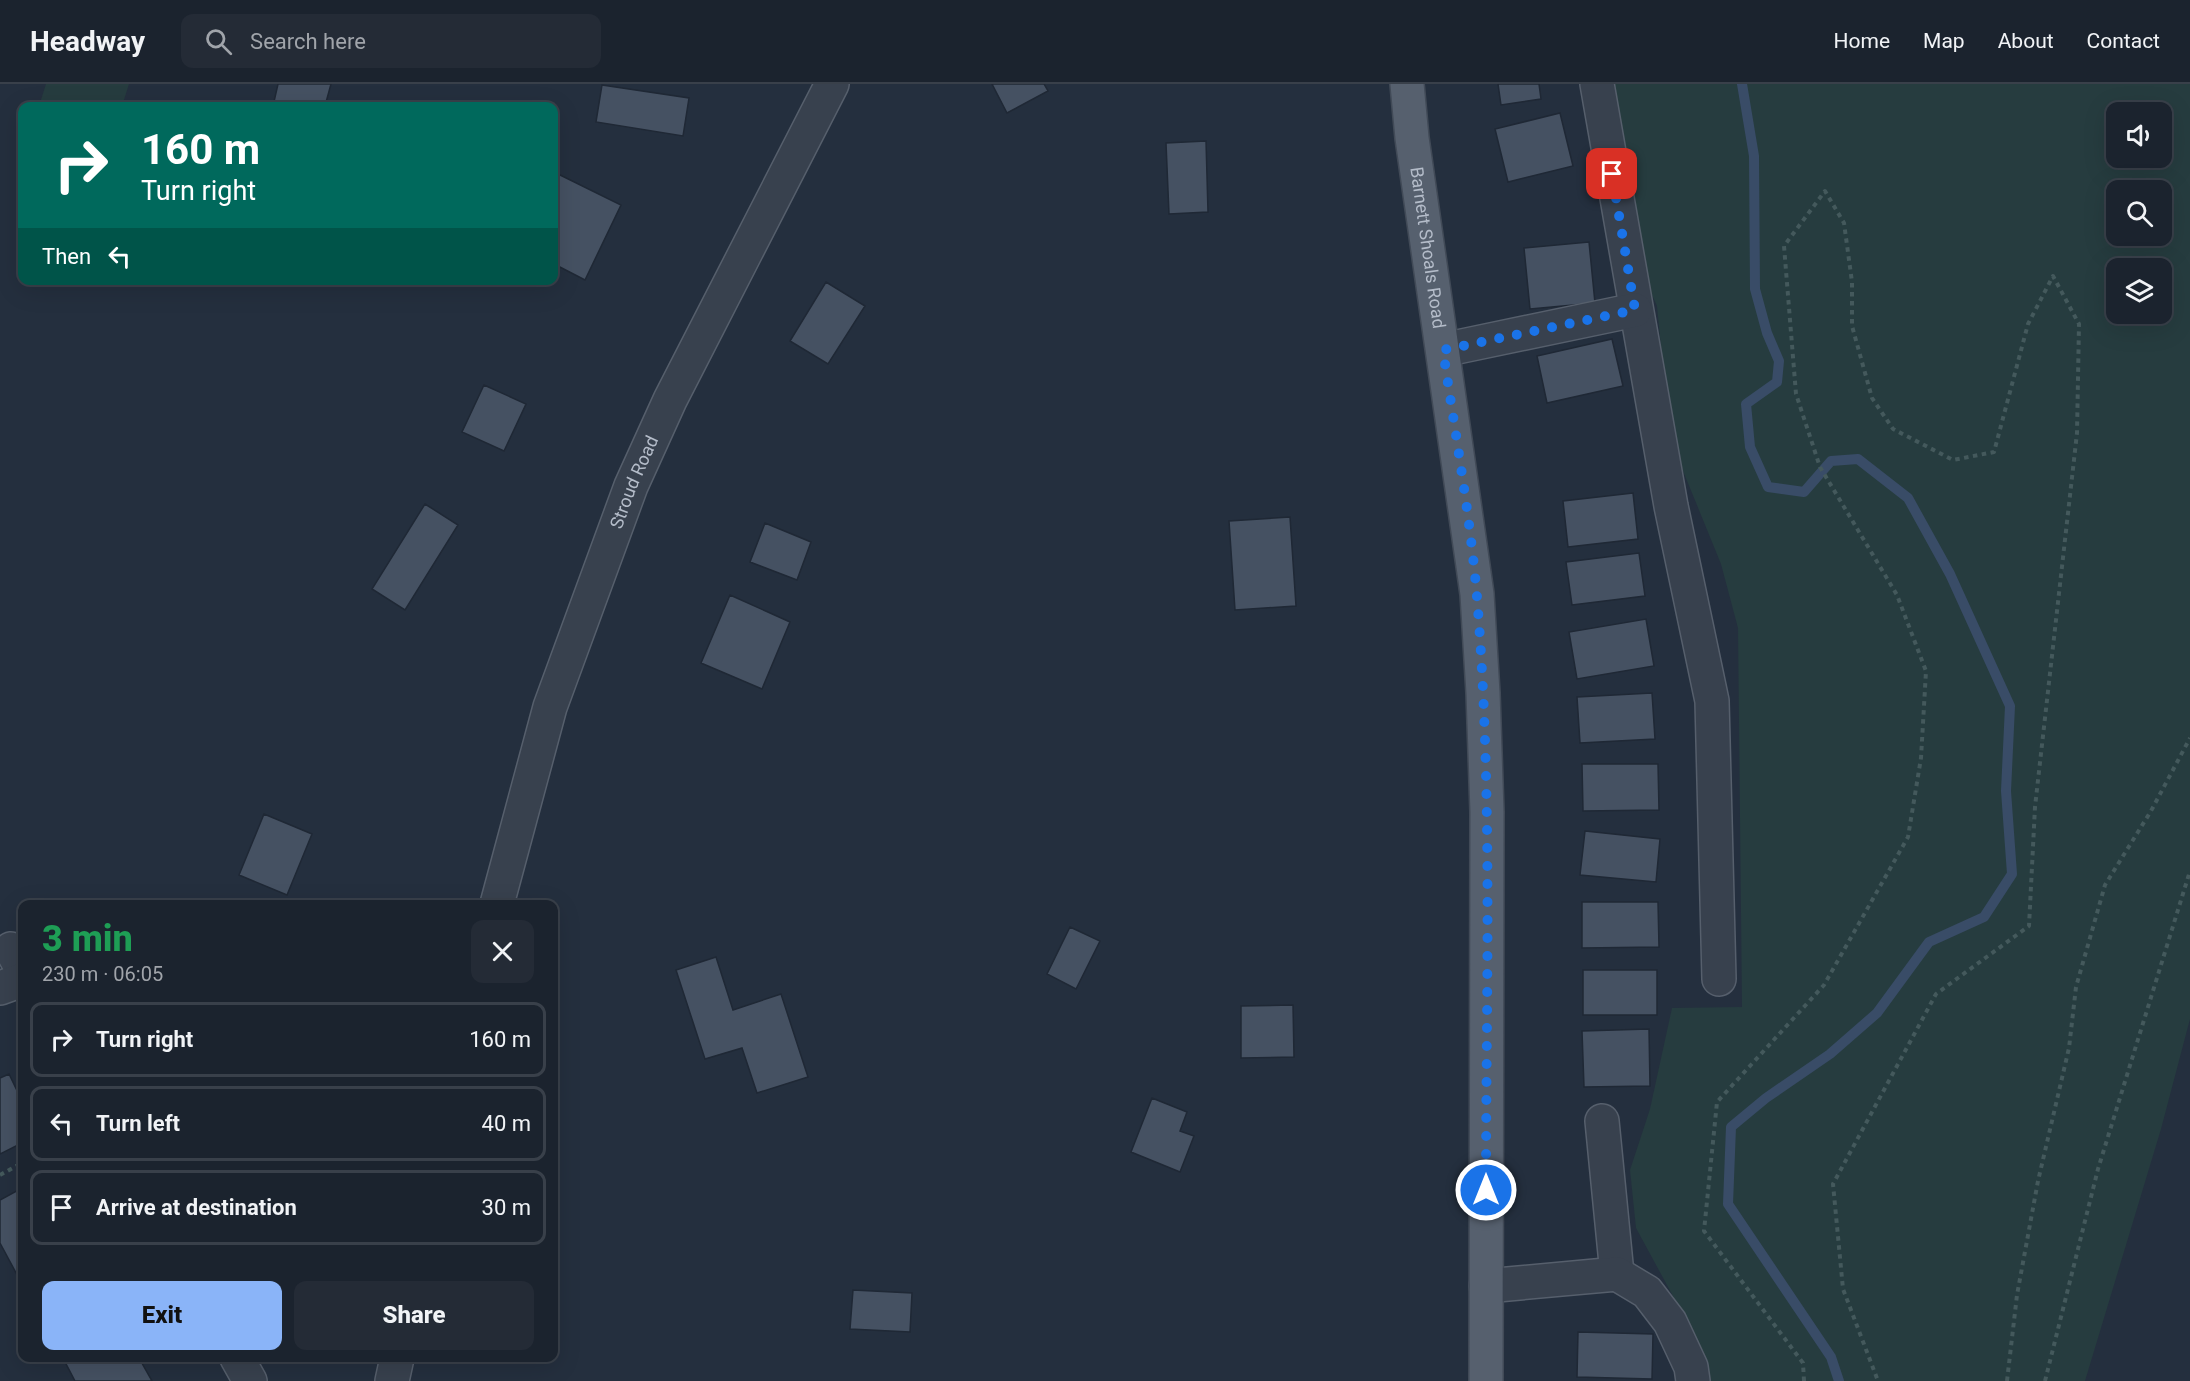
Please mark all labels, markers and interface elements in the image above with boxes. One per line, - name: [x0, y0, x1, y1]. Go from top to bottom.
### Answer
- search box: [181, 14, 601, 68]
- text: Headway: [30, 25, 145, 58]
- icon: search: [202, 25, 235, 58]
- text: Search here: [250, 29, 366, 54]
- text: Home: [1834, 29, 1890, 53]
- text: Map: [1923, 29, 1965, 53]
- text: About: [1998, 29, 2054, 53]
- text: Contact: [2087, 29, 2160, 53]
- map controls: [2106, 102, 2172, 324]
- button: sound: [2106, 102, 2172, 168]
- text: 160 m: [141, 125, 260, 174]
- icon: right: [42, 126, 120, 204]
- pin: [1586, 148, 1637, 199]
- icon: arrive: [1595, 157, 1628, 190]
- street label: Barnett Shoals Road: [1406, 165, 1450, 330]
- text: Turn right: [141, 175, 256, 207]
- button: search: [2106, 180, 2172, 246]
- icon: left: [103, 240, 136, 273]
- text: Then: [42, 244, 91, 269]
- button: layers: [2106, 258, 2172, 324]
- street label: Stroud Road: [605, 432, 662, 531]
- text: 3 min: [42, 918, 133, 960]
- button: close: [471, 920, 534, 983]
- text: 230 m · 06:05: [42, 962, 163, 986]
- icon: right: [45, 1023, 78, 1056]
- text: Turn right: [96, 1027, 193, 1052]
- text: 160 m: [469, 1027, 531, 1052]
- icon: left: [45, 1107, 78, 1140]
- text: Turn left: [96, 1111, 180, 1136]
- text: 40 m: [482, 1111, 531, 1136]
- position arrow: [1454, 1158, 1518, 1222]
- icon: arrive: [45, 1191, 78, 1224]
- text: Arrive at destination: [96, 1195, 297, 1220]
- text: 30 m: [482, 1195, 531, 1220]
- button: Exit: [42, 1281, 282, 1350]
- button: Share: [294, 1281, 534, 1350]

